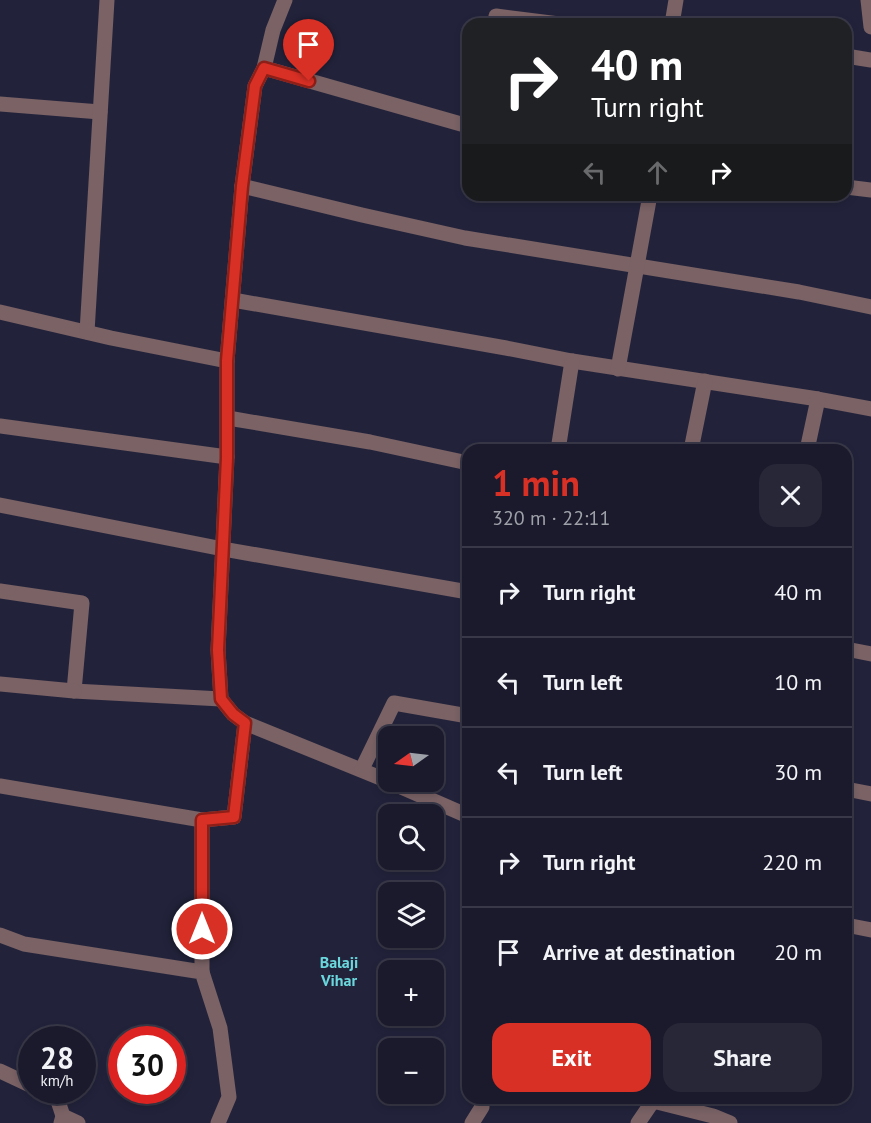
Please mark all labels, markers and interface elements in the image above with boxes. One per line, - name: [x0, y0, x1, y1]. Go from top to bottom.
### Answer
- pin: [283, 19, 334, 81]
- icon: arrive: [292, 28, 325, 61]
- text: 40 m: [591, 37, 683, 92]
- icon: right: [492, 42, 570, 120]
- text: Turn right: [591, 90, 704, 124]
- icon: left: [578, 156, 611, 189]
- icon: ahead: [641, 156, 674, 189]
- icon: right: [704, 156, 737, 189]
- text: 1 min: [492, 459, 580, 506]
- button: close: [759, 464, 822, 527]
- text: 320 m · 22:11: [492, 505, 610, 531]
- icon: right: [492, 576, 525, 609]
- text: Turn right: [543, 578, 635, 606]
- text: 40 m: [774, 578, 822, 606]
- icon: left: [492, 666, 525, 699]
- text: Turn left: [543, 668, 623, 696]
- text: 10 m: [774, 668, 822, 696]
- north arrow: [378, 726, 444, 792]
- map controls: [378, 726, 444, 1104]
- icon: left: [492, 756, 525, 789]
- text: Turn left: [543, 758, 623, 786]
- text: 30 m: [774, 758, 822, 786]
- button: search: [378, 804, 444, 870]
- icon: right: [492, 846, 525, 879]
- text: Turn right: [543, 848, 635, 876]
- text: 220 m: [762, 848, 822, 876]
- button: layers: [378, 882, 444, 948]
- position arrow: [170, 897, 234, 961]
- icon: arrive: [492, 936, 525, 969]
- text: Arrive at destination: [543, 938, 735, 966]
- text: 20 m: [774, 938, 822, 966]
- district label: Balaji Vihar: [320, 952, 358, 990]
- button: +: [378, 960, 444, 1026]
- button: Exit: [492, 1023, 651, 1092]
- button: Share: [663, 1023, 822, 1092]
- speed limit sign: 30: [108, 1026, 186, 1104]
- text: 28: [40, 1038, 74, 1077]
- button: −: [378, 1038, 444, 1104]
- text: km/h: [41, 1071, 73, 1090]

